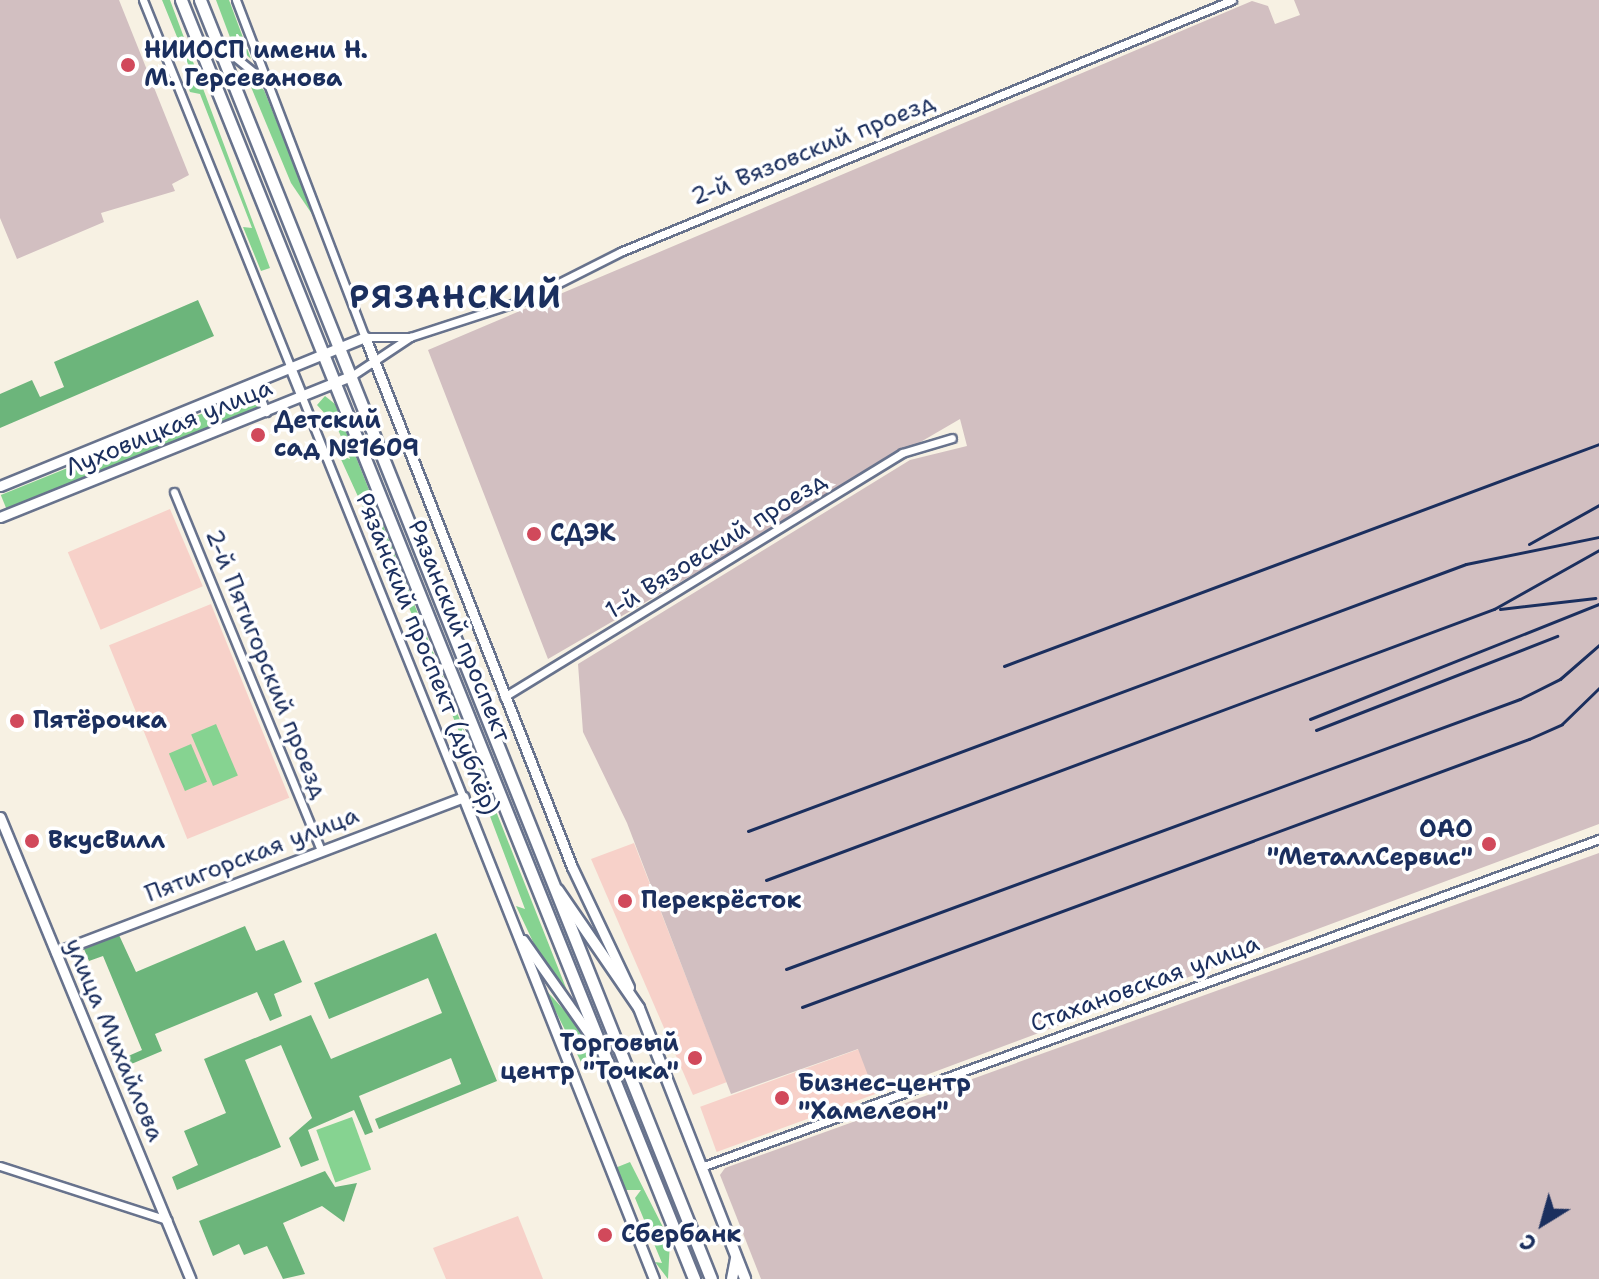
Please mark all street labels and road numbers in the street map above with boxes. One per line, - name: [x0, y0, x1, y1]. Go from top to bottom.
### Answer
- street label: 2-й Вязовский проезд: [687, 88, 939, 212]
- street label: Луховицкая улица: [61, 373, 277, 483]
- street label: 1-й Вязовский проезд: [600, 466, 832, 626]
- street label: Рязанский проспект (дублёр): [349, 489, 505, 819]
- street label: Рязанский проспект: [401, 516, 517, 746]
- street label: 2-й Пятигорский проезд: [199, 525, 333, 803]
- street label: Пятигорская улица: [141, 801, 363, 909]
- street label: Стахановская улица: [1027, 929, 1263, 1039]
- street label: улица Михайлова: [58, 934, 170, 1146]

